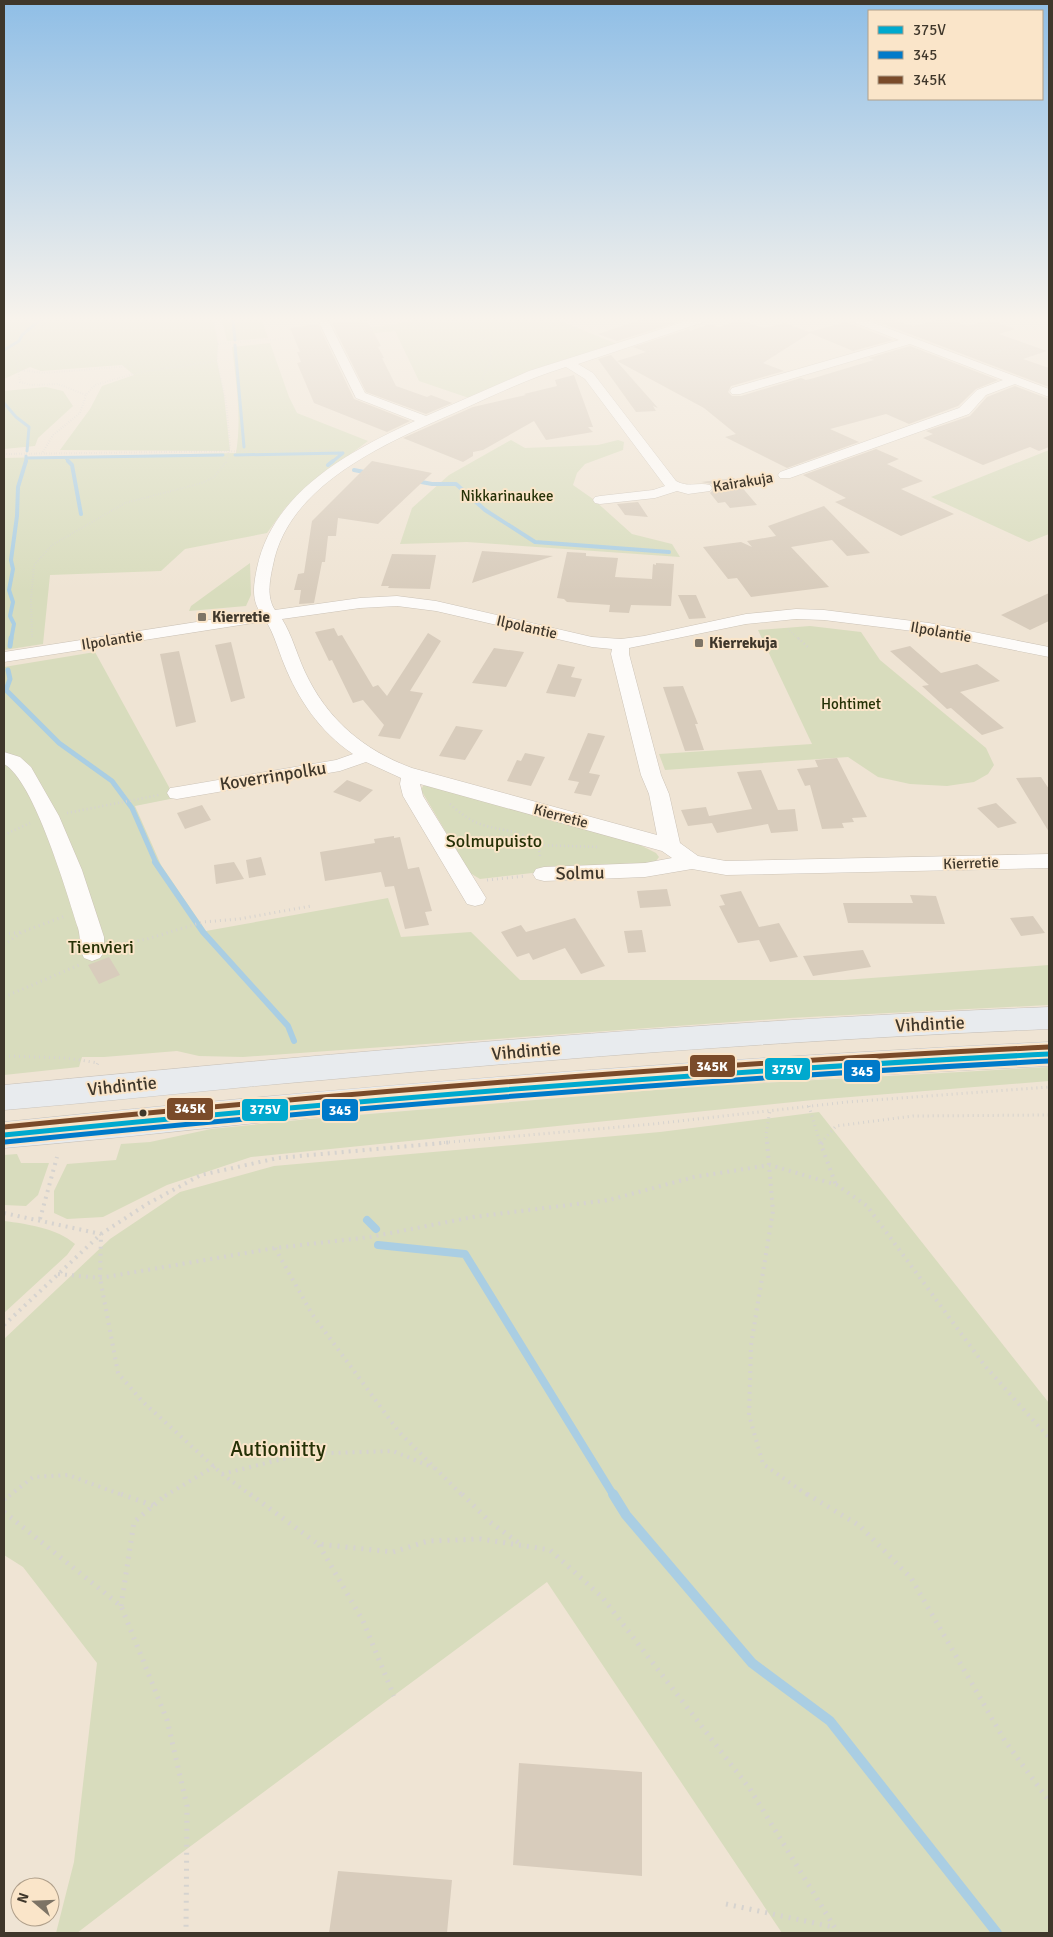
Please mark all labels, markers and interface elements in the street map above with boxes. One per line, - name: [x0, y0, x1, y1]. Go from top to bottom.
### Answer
- legend: [868, 10, 1043, 100]
- text: 375V: [913, 21, 946, 39]
- text: 345: [913, 46, 937, 64]
- text: 345K: [913, 71, 946, 89]
- street label: Kairakuja: [712, 468, 774, 496]
- park label: Nikkarinaukee: [461, 487, 553, 505]
- place label: Kierretie: [212, 608, 270, 626]
- marker: Kierretie: [196, 611, 208, 623]
- street label: Ilpolantie: [495, 611, 559, 643]
- street label: Ilpolantie: [909, 618, 973, 646]
- street label: Ilpolantie: [80, 626, 144, 654]
- place label: Kierrekuja: [709, 634, 778, 652]
- marker: Kierrekuja: [693, 637, 705, 649]
- park label: Hohtimet: [821, 695, 881, 713]
- street label: Koverrinpolku: [218, 757, 328, 795]
- street label: Kierretie: [532, 800, 590, 832]
- park label: Solmupuisto: [446, 830, 542, 852]
- street label: Kierretie: [943, 853, 999, 873]
- street label: Solmu: [555, 862, 605, 884]
- park label: Tienvieri: [68, 936, 134, 958]
- street label: Vihdintie: [895, 1011, 965, 1037]
- street label: Vihdintie: [490, 1037, 562, 1065]
- line badge: 345K: [689, 1054, 736, 1078]
- line badge: 375V: [764, 1057, 811, 1081]
- text: 345K: [696, 1058, 728, 1075]
- line badge: 345: [843, 1059, 881, 1083]
- text: 375V: [771, 1061, 803, 1078]
- text: 345: [851, 1063, 873, 1080]
- street label: Vihdintie: [86, 1071, 158, 1101]
- line badge: 345K: [166, 1097, 214, 1121]
- line badge: 375V: [241, 1098, 289, 1122]
- line badge: 345: [321, 1098, 359, 1122]
- text: 345K: [174, 1100, 206, 1117]
- text: 375V: [249, 1101, 281, 1118]
- text: 345: [329, 1102, 351, 1119]
- unlabelled marker: [138, 1108, 148, 1118]
- park label: Autioniitty: [230, 1436, 326, 1462]
- north arrow: [10, 1877, 60, 1927]
- text: N: [14, 1891, 33, 1905]

